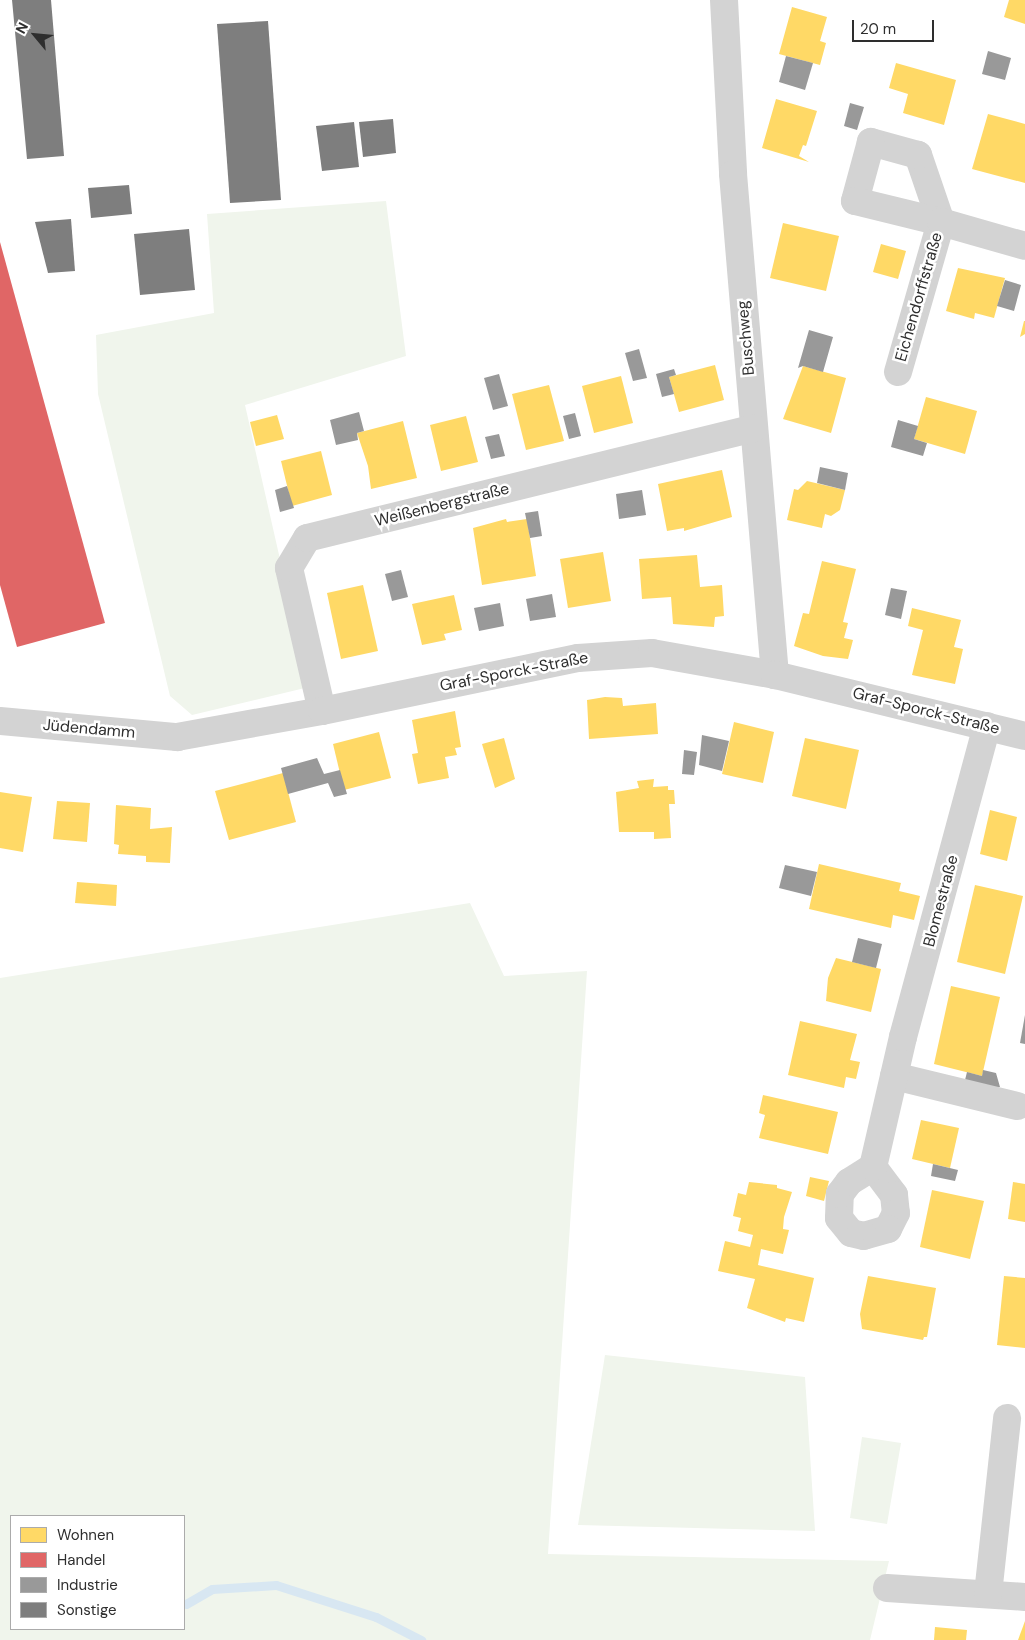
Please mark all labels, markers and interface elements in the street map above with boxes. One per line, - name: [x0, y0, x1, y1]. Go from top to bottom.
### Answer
- north arrow: [10, 10, 60, 60]
- scale bar: [855, 10, 938, 42]
- text: N: [11, 19, 32, 37]
- text: 20 m: [860, 19, 896, 39]
- street label: Eichendorffstraße: [891, 230, 947, 364]
- street label: Buschweg: [733, 300, 759, 376]
- street label: Weißenbergstraße: [373, 479, 511, 531]
- street label: Graf-Sporck-Straße: [438, 648, 590, 696]
- street label: Graf-Sporck-Straße: [851, 683, 1001, 739]
- street label: Jüdendamm: [42, 715, 136, 743]
- street label: Blomestraße: [920, 853, 962, 949]
- legend: [10, 1515, 185, 1630]
- text: Wohnen: [57, 1525, 114, 1545]
- text: Handel: [57, 1550, 105, 1570]
- text: Industrie: [57, 1575, 118, 1595]
- text: Sonstige: [57, 1600, 116, 1620]

